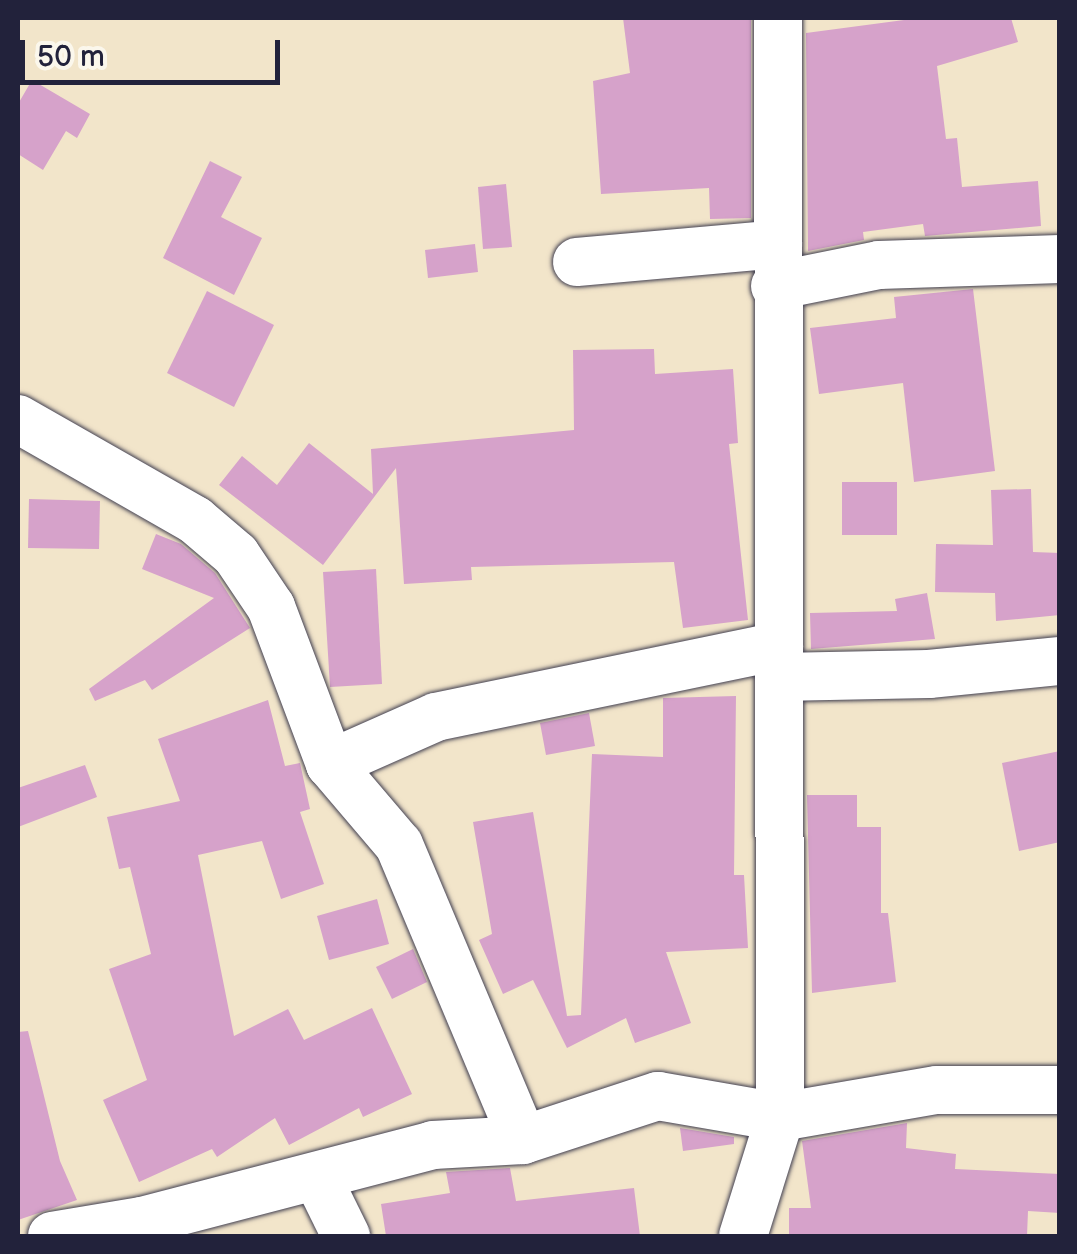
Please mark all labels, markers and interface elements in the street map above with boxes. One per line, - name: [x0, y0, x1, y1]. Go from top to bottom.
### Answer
- scale bar: [25, 20, 285, 82]
- text: 50 m: [37, 39, 105, 75]

